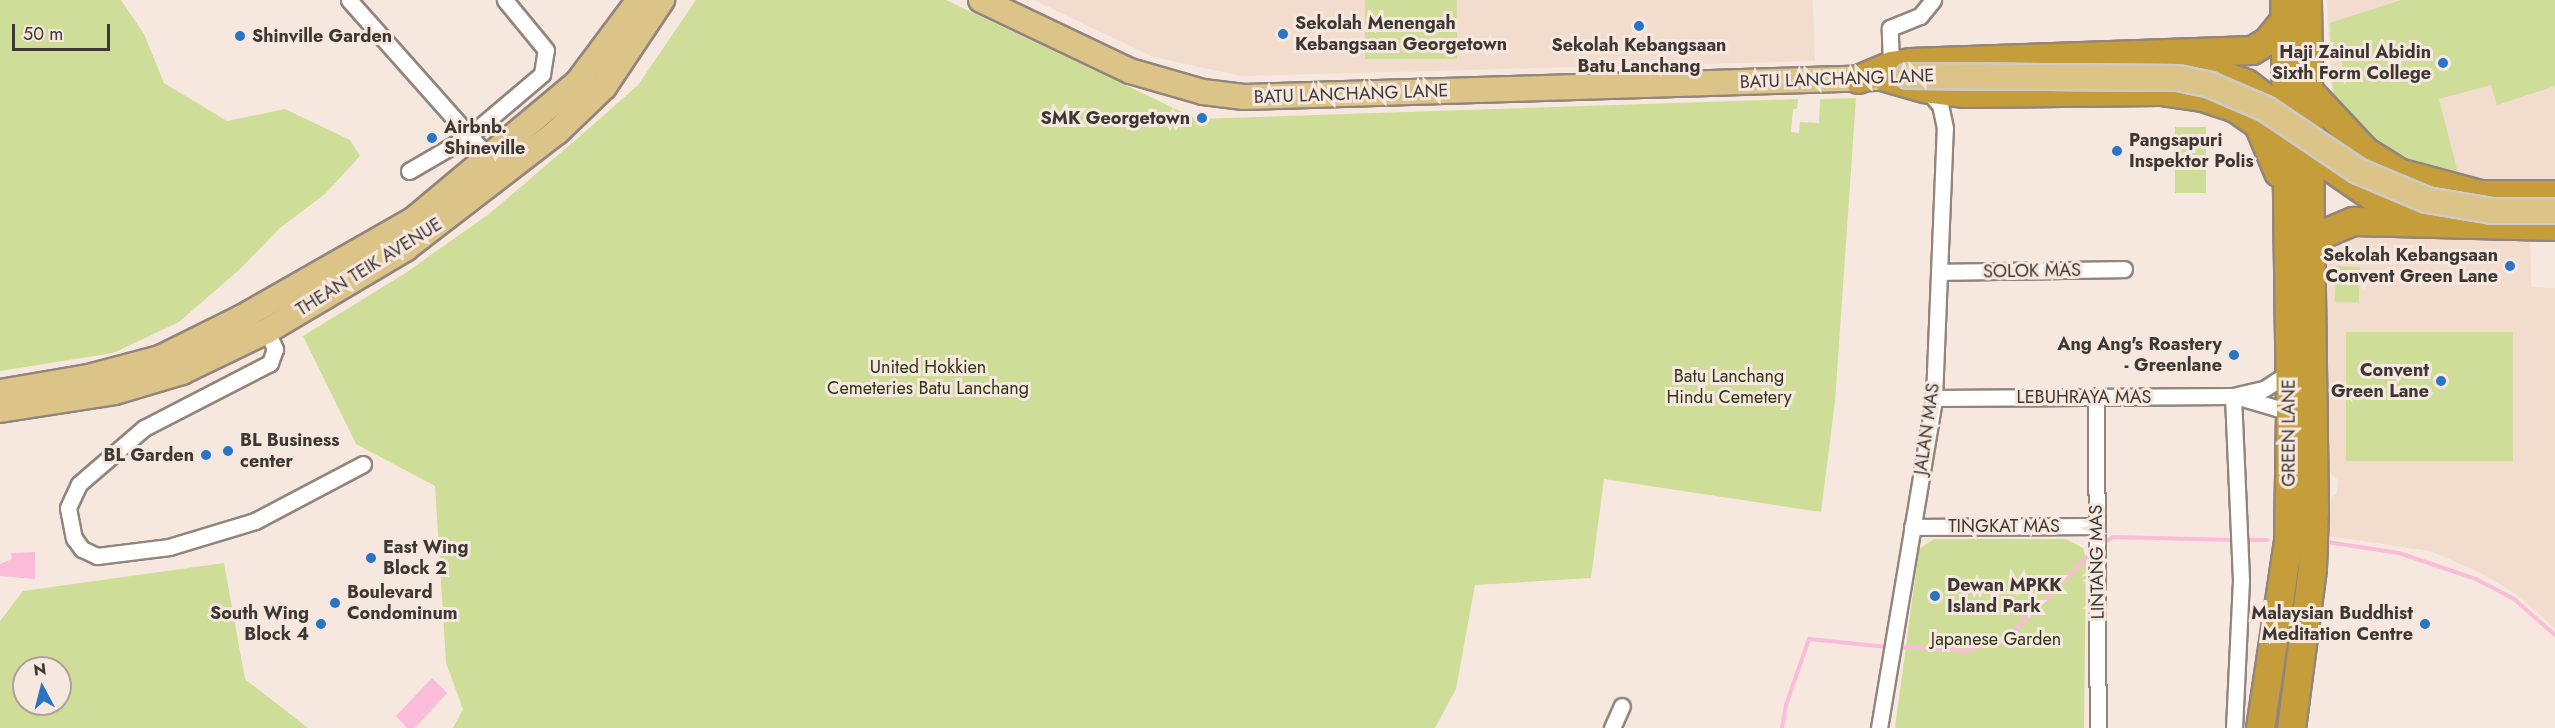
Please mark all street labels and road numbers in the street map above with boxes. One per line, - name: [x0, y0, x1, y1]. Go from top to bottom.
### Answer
- street label: BATU LANCHANG LANE: [1739, 65, 1935, 93]
- street label: BATU LANCHANG LANE: [1253, 80, 1449, 108]
- street label: THEAN TEIK AVENUE: [292, 213, 446, 321]
- street label: SOLOK MAS: [1983, 259, 2081, 283]
- street label: GREEN LANE: [2278, 379, 2300, 487]
- street label: JALAN MAS: [1910, 382, 1944, 476]
- street label: LEBUHRAYA MAS: [2017, 386, 2151, 408]
- street label: LINTANG MAS: [2085, 505, 2109, 619]
- street label: TINGKAT MAS: [1948, 515, 2060, 537]

